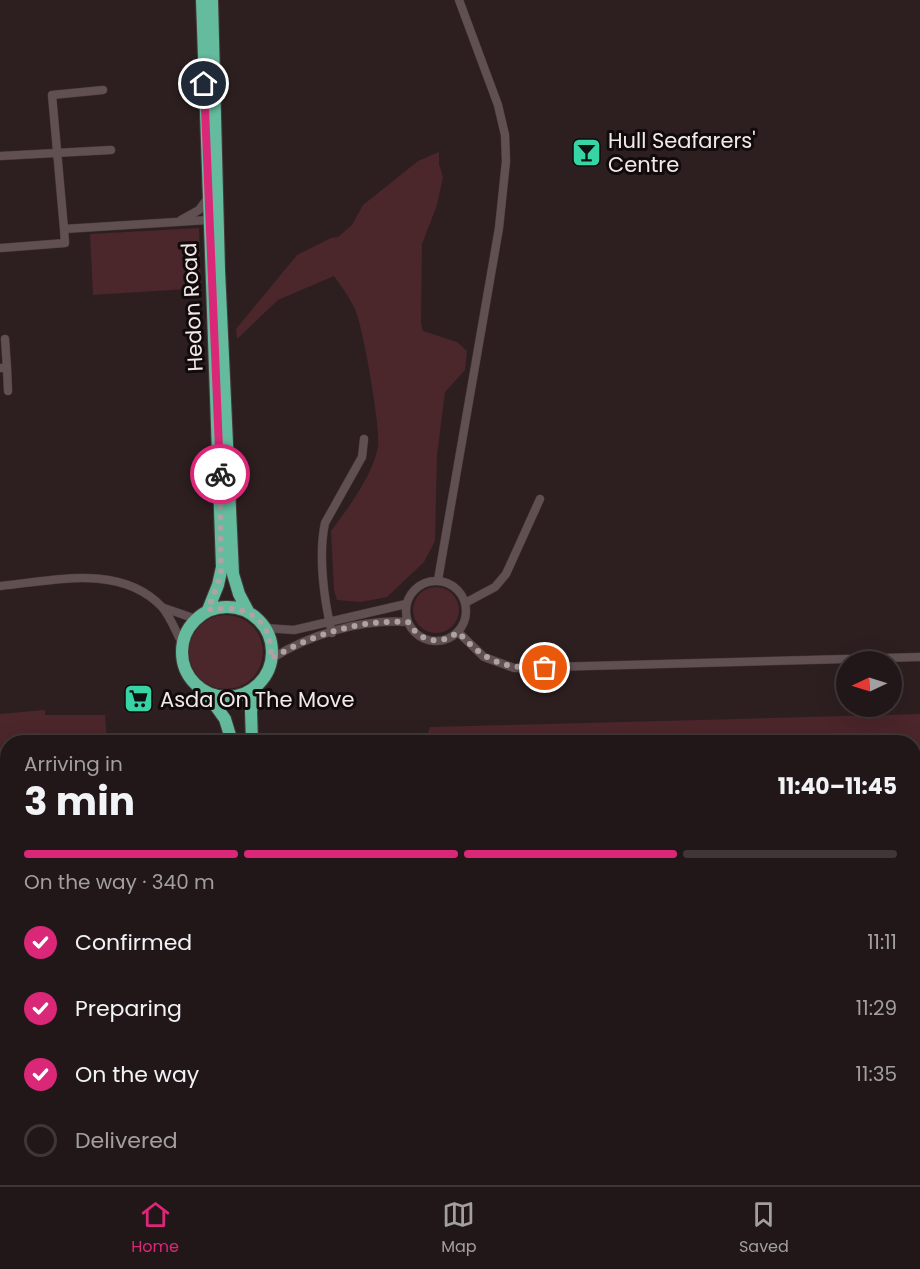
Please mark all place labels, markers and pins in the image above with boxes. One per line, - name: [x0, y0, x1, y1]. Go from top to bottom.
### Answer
- pin: [178, 58, 229, 109]
- place label: Hull Seafarers' Centre: [608, 126, 756, 179]
- bar icon: Hull Seafarers' Centre: [571, 136, 603, 168]
- pin: [519, 642, 570, 693]
- supermarket icon: Asda On The Move: [123, 683, 155, 715]
- place label: Asda On The Move: [160, 685, 354, 714]

